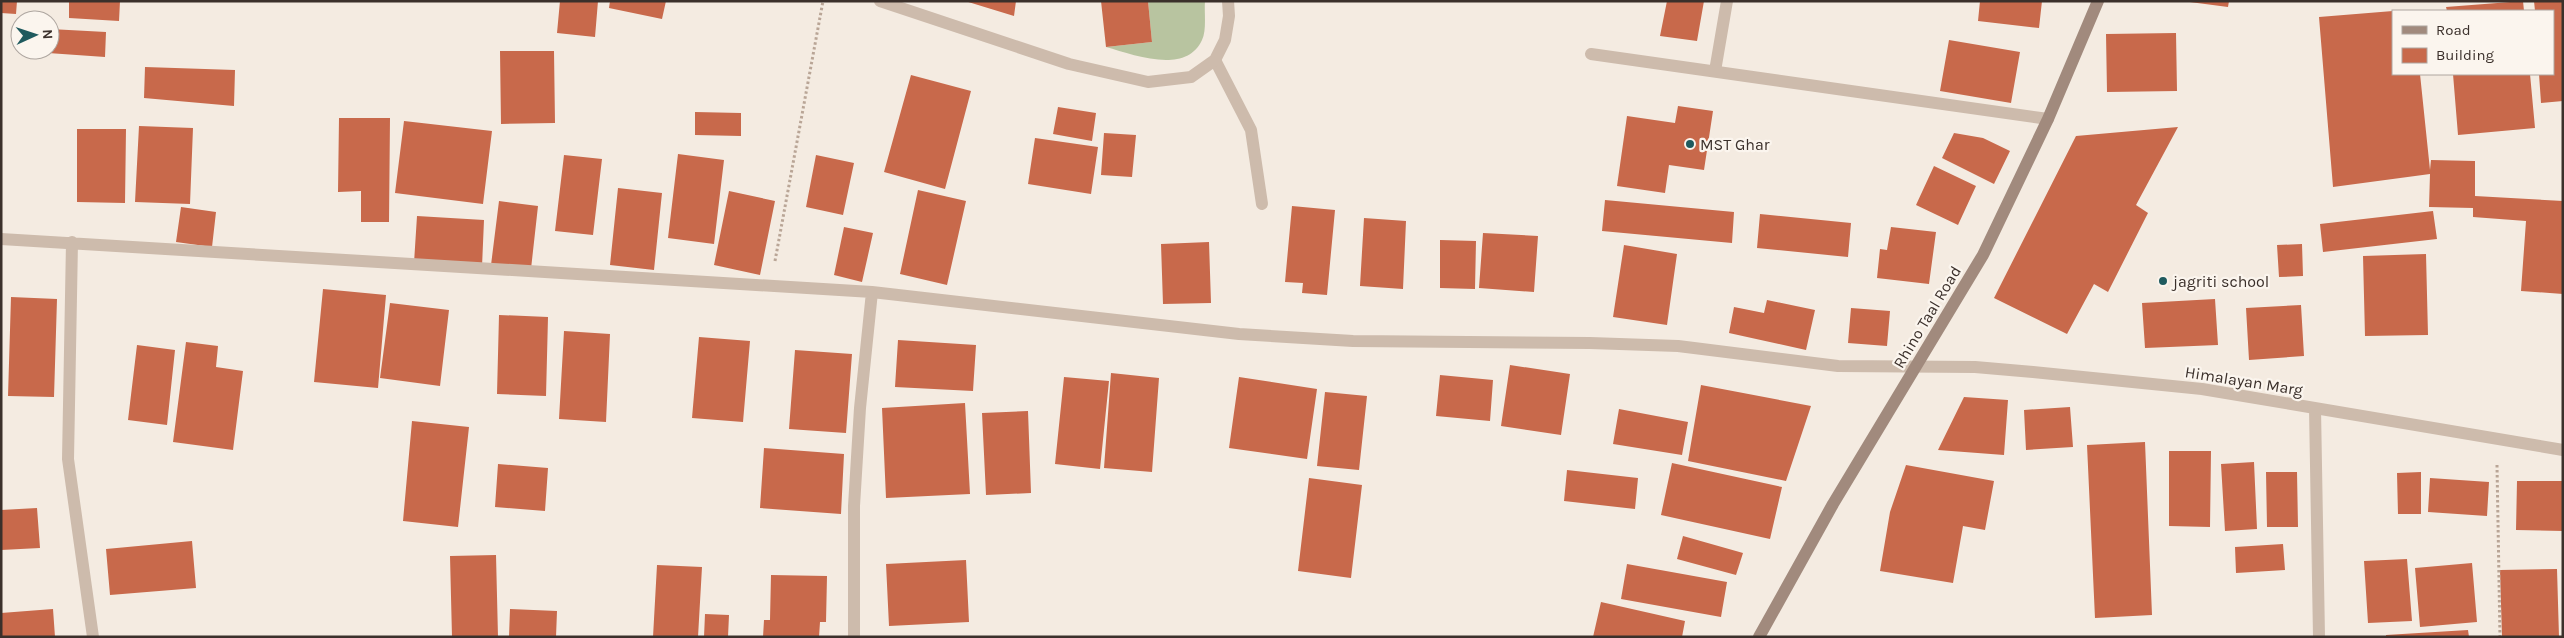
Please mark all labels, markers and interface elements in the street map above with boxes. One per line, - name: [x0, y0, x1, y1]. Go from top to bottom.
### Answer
- north arrow: [10, 10, 60, 60]
- legend: [2392, 10, 2554, 75]
- text: Road: [2436, 21, 2471, 39]
- text: N: [39, 29, 56, 40]
- text: Building: [2436, 46, 2494, 64]
- place label: MST Ghar: [1700, 135, 1770, 154]
- marker: MST Ghar: [1684, 138, 1696, 150]
- street label: Rhino Taal Road: [1889, 262, 1965, 372]
- place label: jagriti school: [2171, 272, 2269, 291]
- marker: jagriti school: [2157, 275, 2169, 287]
- street label: Himalayan Marg: [2184, 362, 2304, 400]

